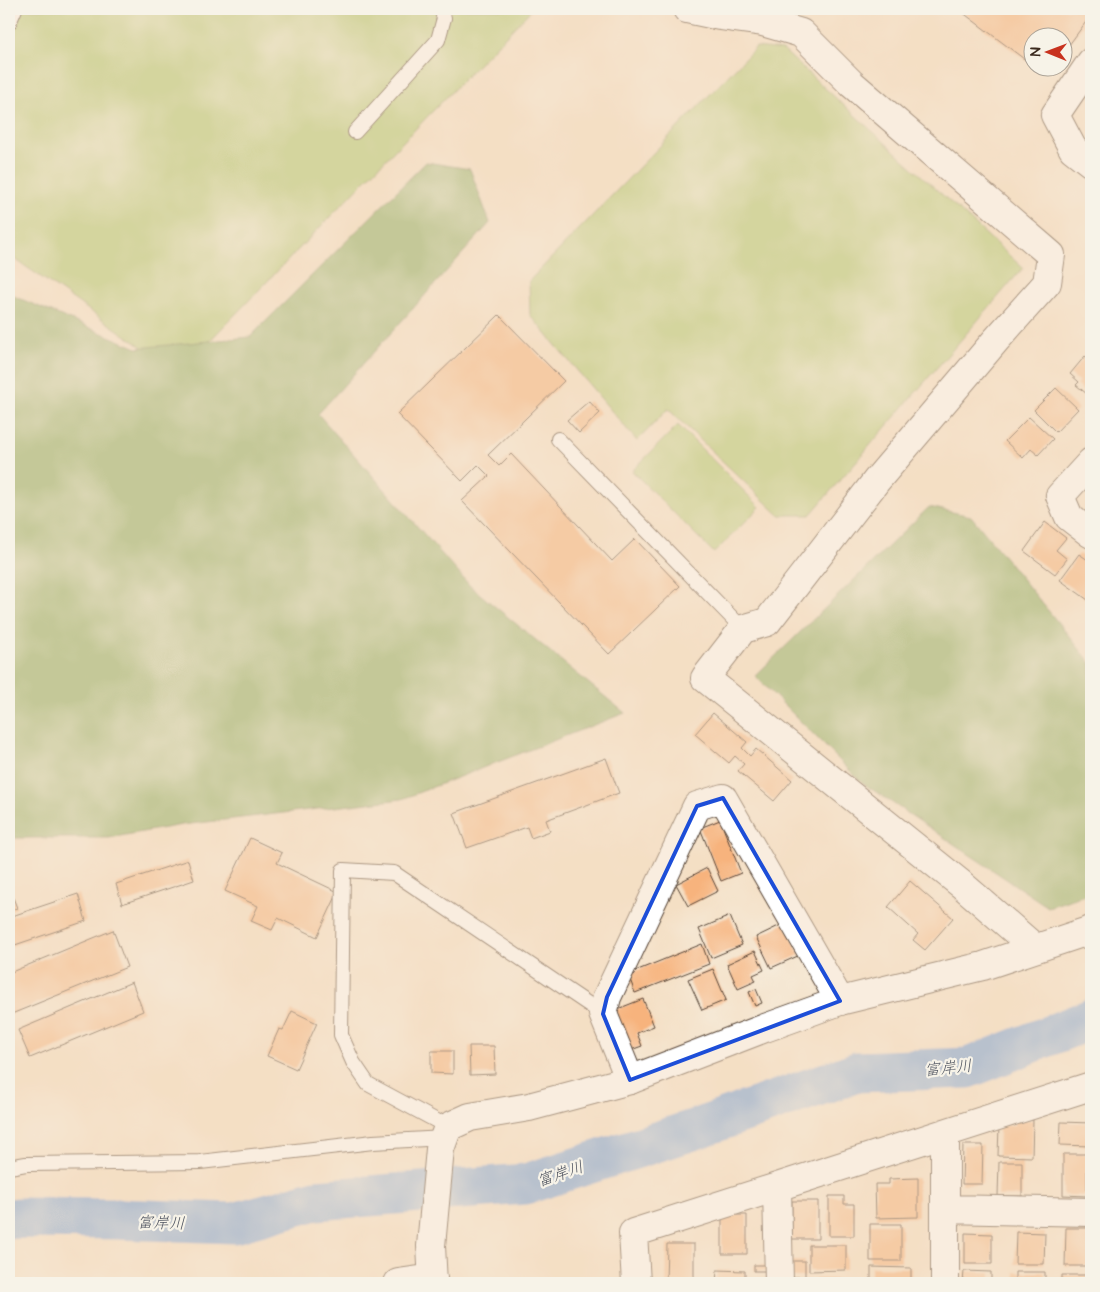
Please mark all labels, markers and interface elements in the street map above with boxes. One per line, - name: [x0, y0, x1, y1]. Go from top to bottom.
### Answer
- north arrow: [1022, 28, 1072, 78]
- text: N: [1026, 47, 1046, 56]
- water label: 富岸川: [923, 1055, 973, 1081]
- water label: 富岸川: [534, 1156, 587, 1192]
- water label: 富岸川: [137, 1212, 185, 1234]

